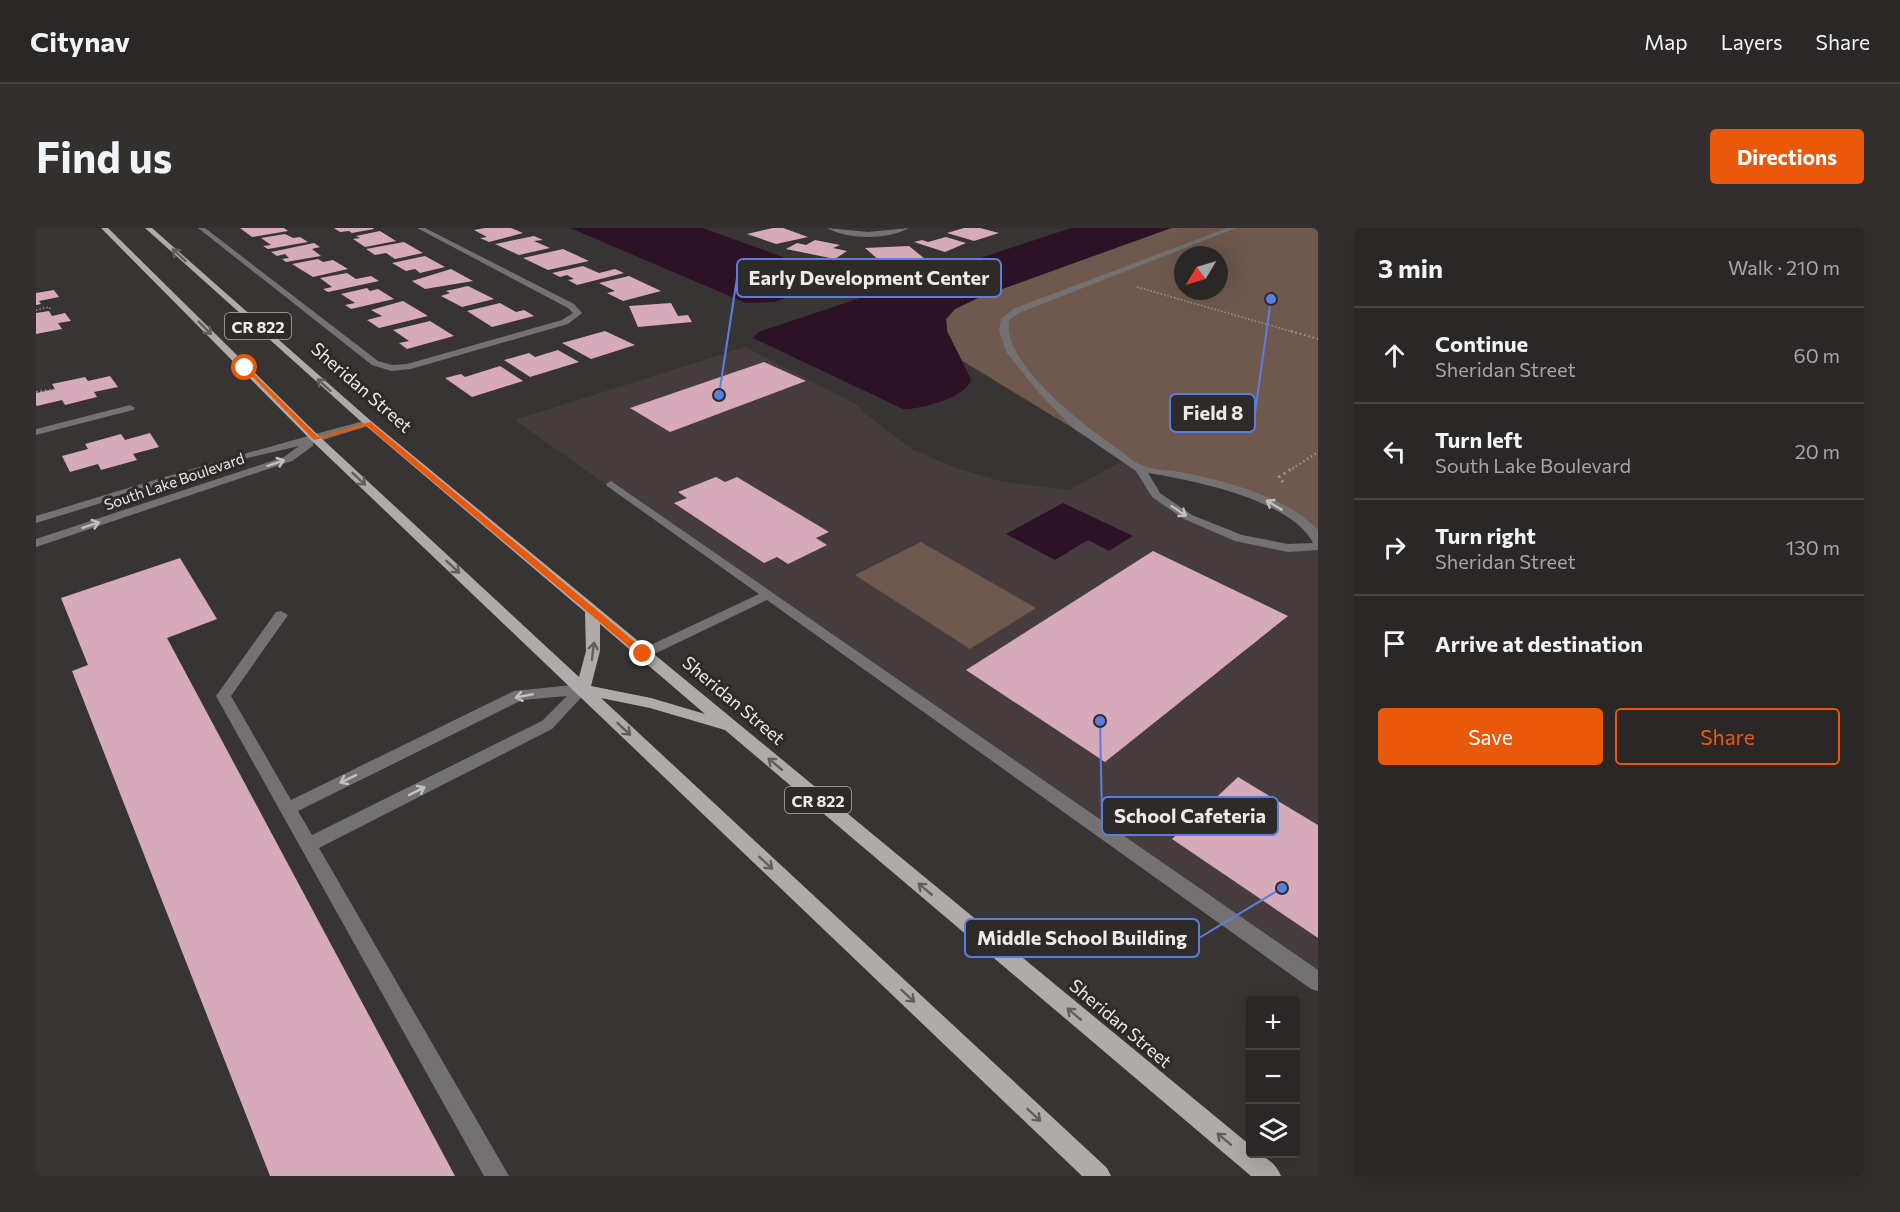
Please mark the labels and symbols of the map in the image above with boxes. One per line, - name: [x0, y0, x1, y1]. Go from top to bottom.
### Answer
- north arrow: [1174, 246, 1228, 300]
- one-way arrow: [171, 248, 186, 262]
- callout: Early Development Center: [737, 259, 1001, 297]
- text: Early Development Center: [749, 265, 989, 289]
- road number: CR 822: [225, 313, 291, 339]
- one-way arrow: [198, 321, 212, 336]
- street label: Sheridan Street: [307, 337, 417, 437]
- route start: [231, 354, 257, 380]
- one-way arrow: [317, 378, 332, 392]
- callout: Field 8: [1170, 394, 1255, 432]
- text: Field 8: [1183, 400, 1243, 424]
- street label: South Lake Boulevard: [102, 449, 246, 513]
- one-way arrow: [266, 456, 285, 467]
- one-way arrow: [352, 472, 367, 486]
- one-way arrow: [1266, 499, 1283, 511]
- one-way arrow: [1170, 505, 1187, 517]
- one-way arrow: [81, 518, 100, 529]
- one-way arrow: [445, 560, 460, 574]
- route end: [629, 640, 655, 666]
- one-way arrow: [588, 642, 599, 661]
- street label: Sheridan Street: [678, 651, 790, 749]
- one-way arrow: [515, 691, 534, 702]
- one-way arrow: [617, 722, 632, 736]
- one-way arrow: [767, 757, 783, 770]
- one-way arrow: [340, 774, 358, 786]
- one-way arrow: [408, 784, 426, 796]
- road number: CR 822: [785, 787, 851, 813]
- callout: School Cafeteria: [1102, 797, 1278, 835]
- text: School Cafeteria: [1114, 803, 1266, 827]
- one-way arrow: [759, 855, 774, 870]
- one-way arrow: [917, 882, 933, 895]
- callout: Middle School Building: [965, 919, 1199, 957]
- text: Middle School Building: [977, 925, 1187, 949]
- street label: Sheridan Street: [1065, 974, 1177, 1072]
- one-way arrow: [901, 989, 916, 1004]
- one-way arrow: [1067, 1007, 1083, 1020]
- one-way arrow: [1027, 1108, 1042, 1123]
- one-way arrow: [1216, 1132, 1232, 1145]

